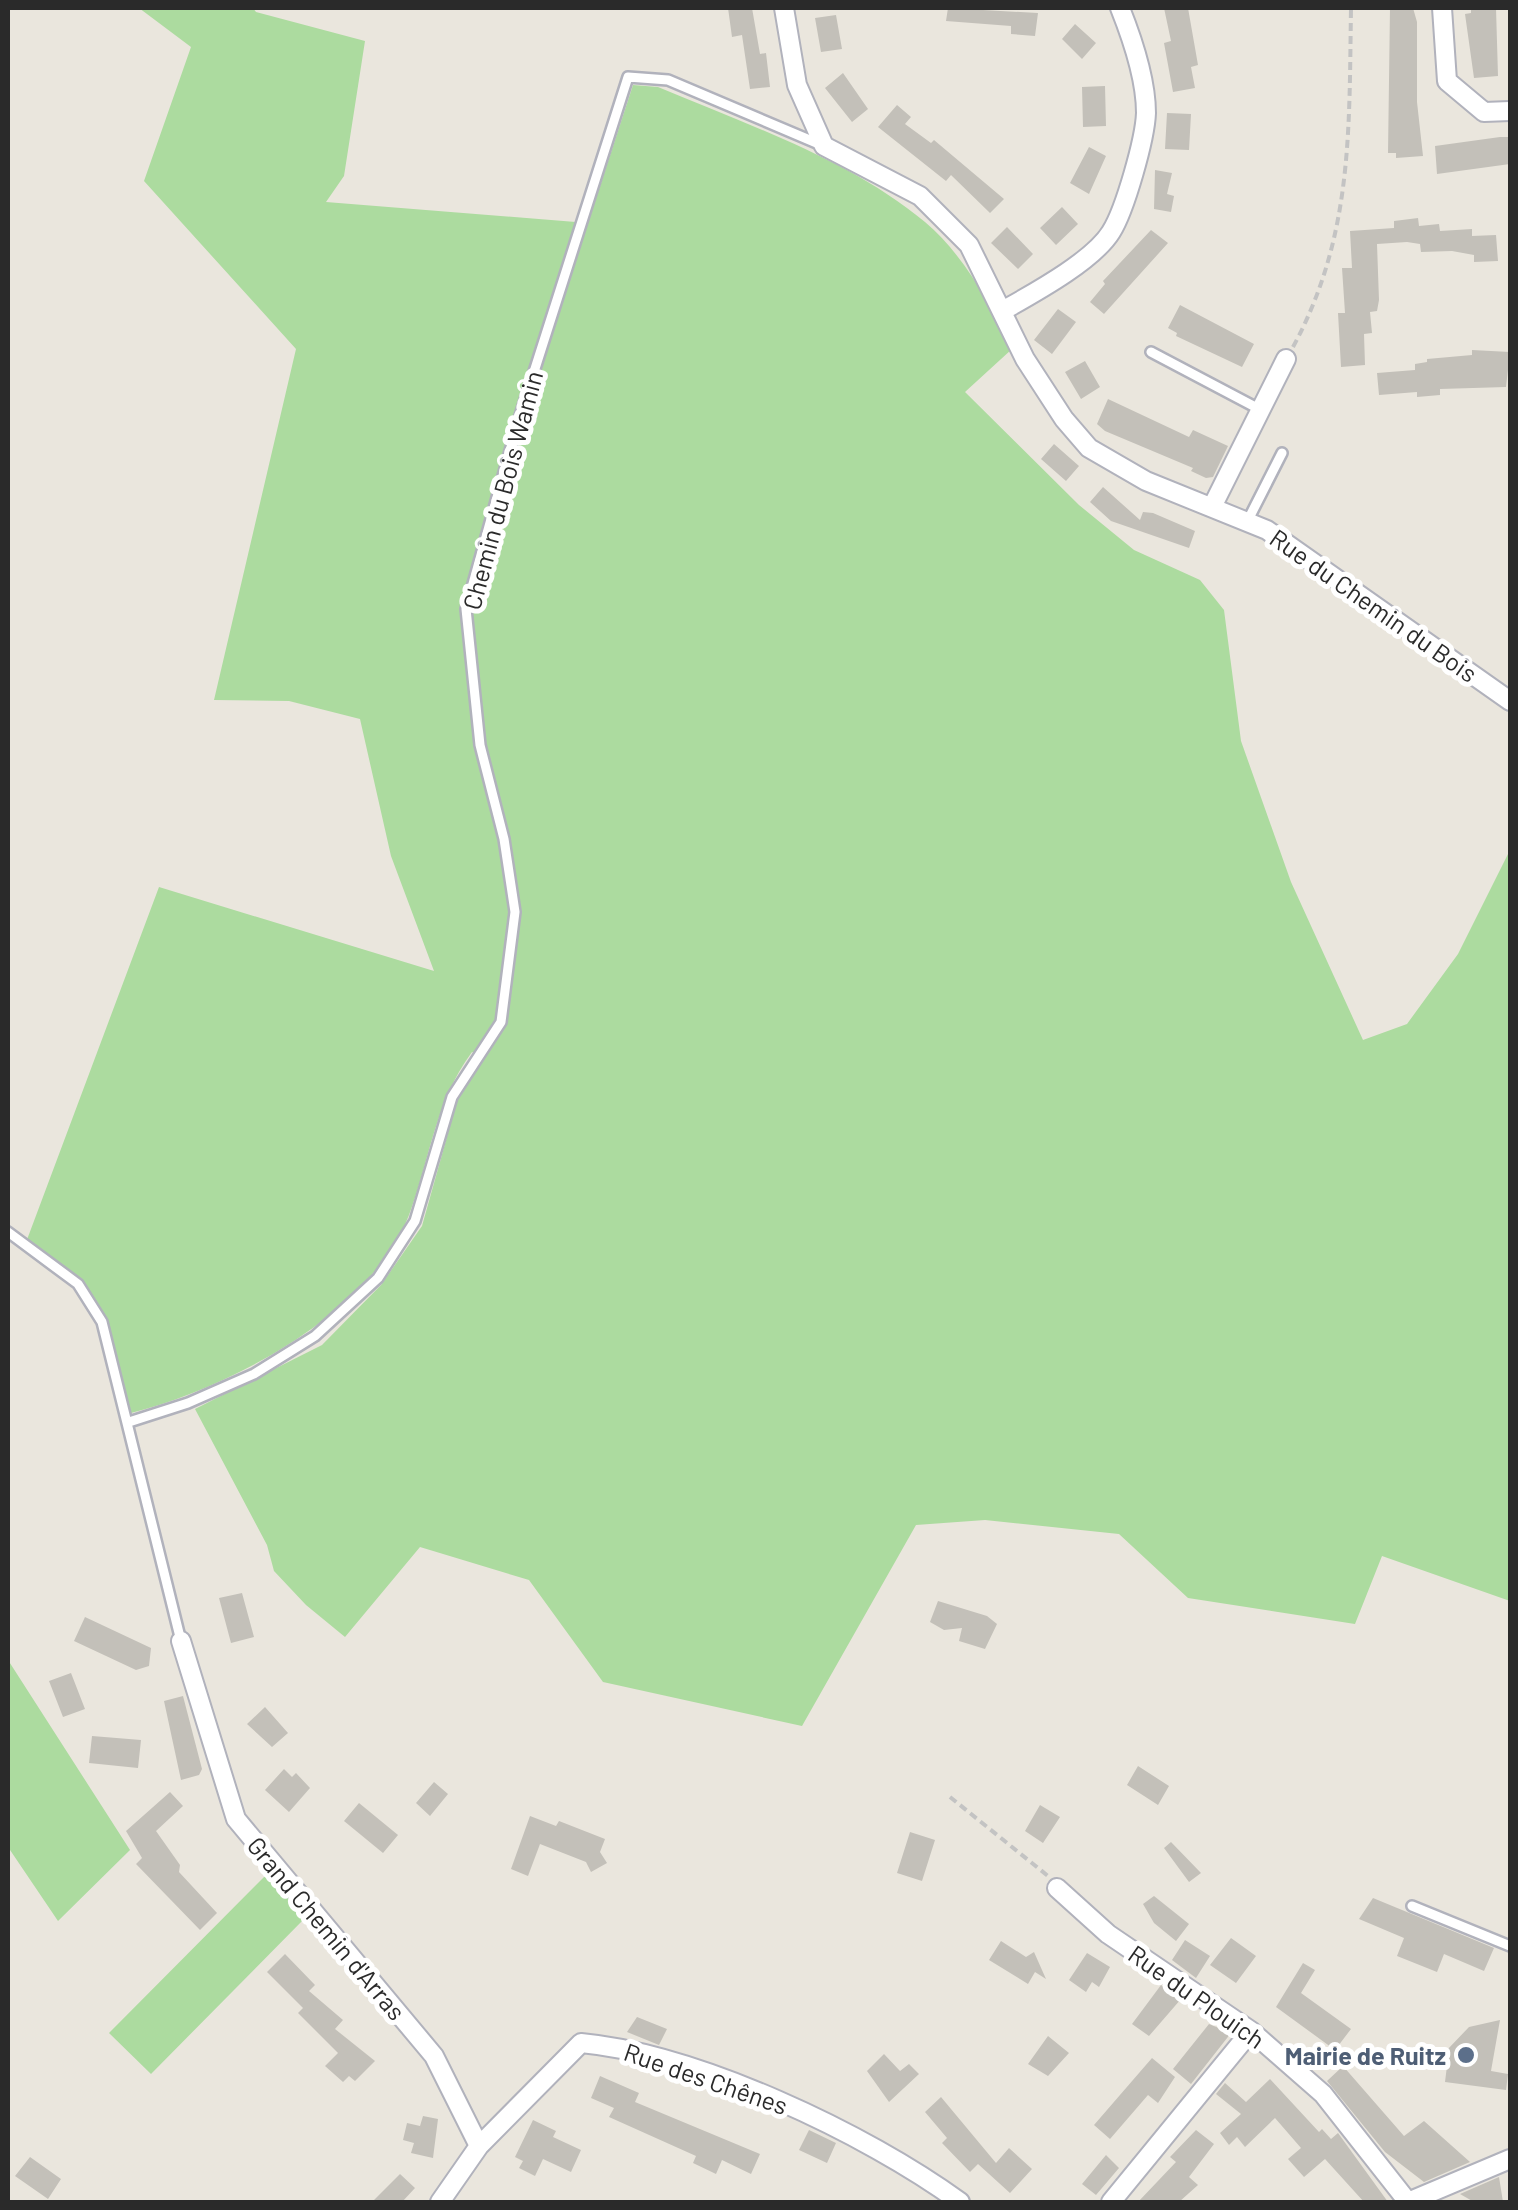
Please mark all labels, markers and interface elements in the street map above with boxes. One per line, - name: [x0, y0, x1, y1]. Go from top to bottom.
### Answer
- street label: Chemin du Bois Wamin: [456, 367, 548, 613]
- street label: Rue du Chemin du Bois: [1265, 522, 1483, 688]
- street label: Grand Chemin d'Arras: [242, 1830, 412, 2026]
- street label: Rue du Plouich: [1123, 1938, 1271, 2054]
- street label: Rue des Chênes: [620, 2036, 792, 2120]
- place label: Mairie de Ruitz: [1285, 2040, 1446, 2070]
- marker: Mairie de Ruitz: [1455, 2044, 1477, 2066]

